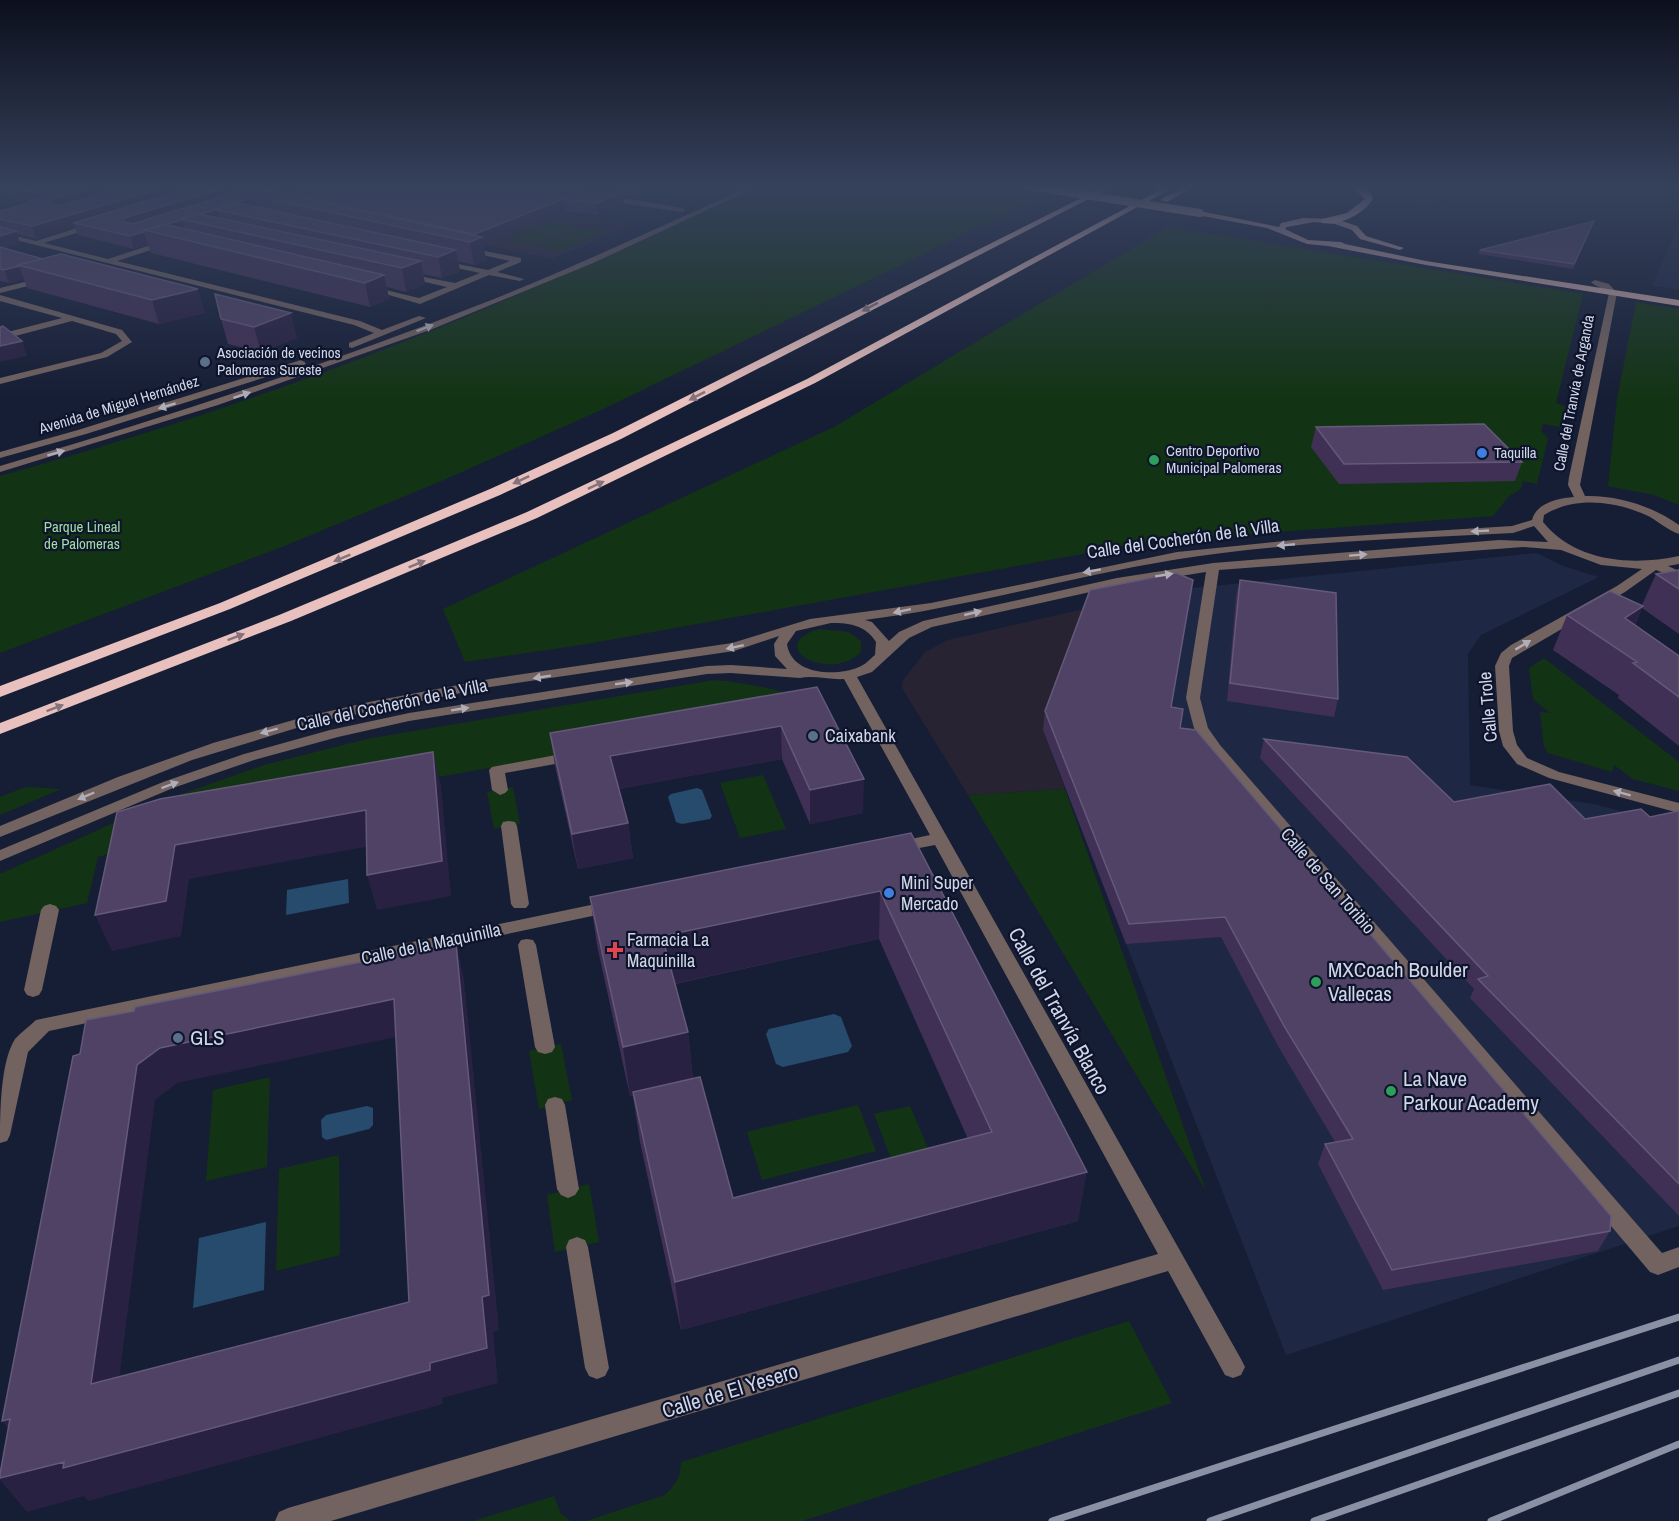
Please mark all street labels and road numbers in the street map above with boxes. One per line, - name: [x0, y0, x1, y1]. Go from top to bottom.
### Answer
- street label: Calle del Tranvía de Arganda: [1548, 313, 1599, 473]
- street label: Avenida de Miguel Hernández: [35, 370, 201, 439]
- street label: Calle del Cocherón de la Villa: [1085, 513, 1281, 564]
- street label: Calle Trole: [1472, 671, 1503, 743]
- street label: Calle del Cocherón de la Villa: [294, 672, 489, 737]
- street label: Calle de San Toribio: [1275, 822, 1382, 939]
- street label: Calle de la Maquinilla: [359, 917, 503, 970]
- street label: Calle del Tranvía Blanco: [1002, 922, 1117, 1099]
- street label: Calle de El Yesero: [658, 1356, 801, 1425]

